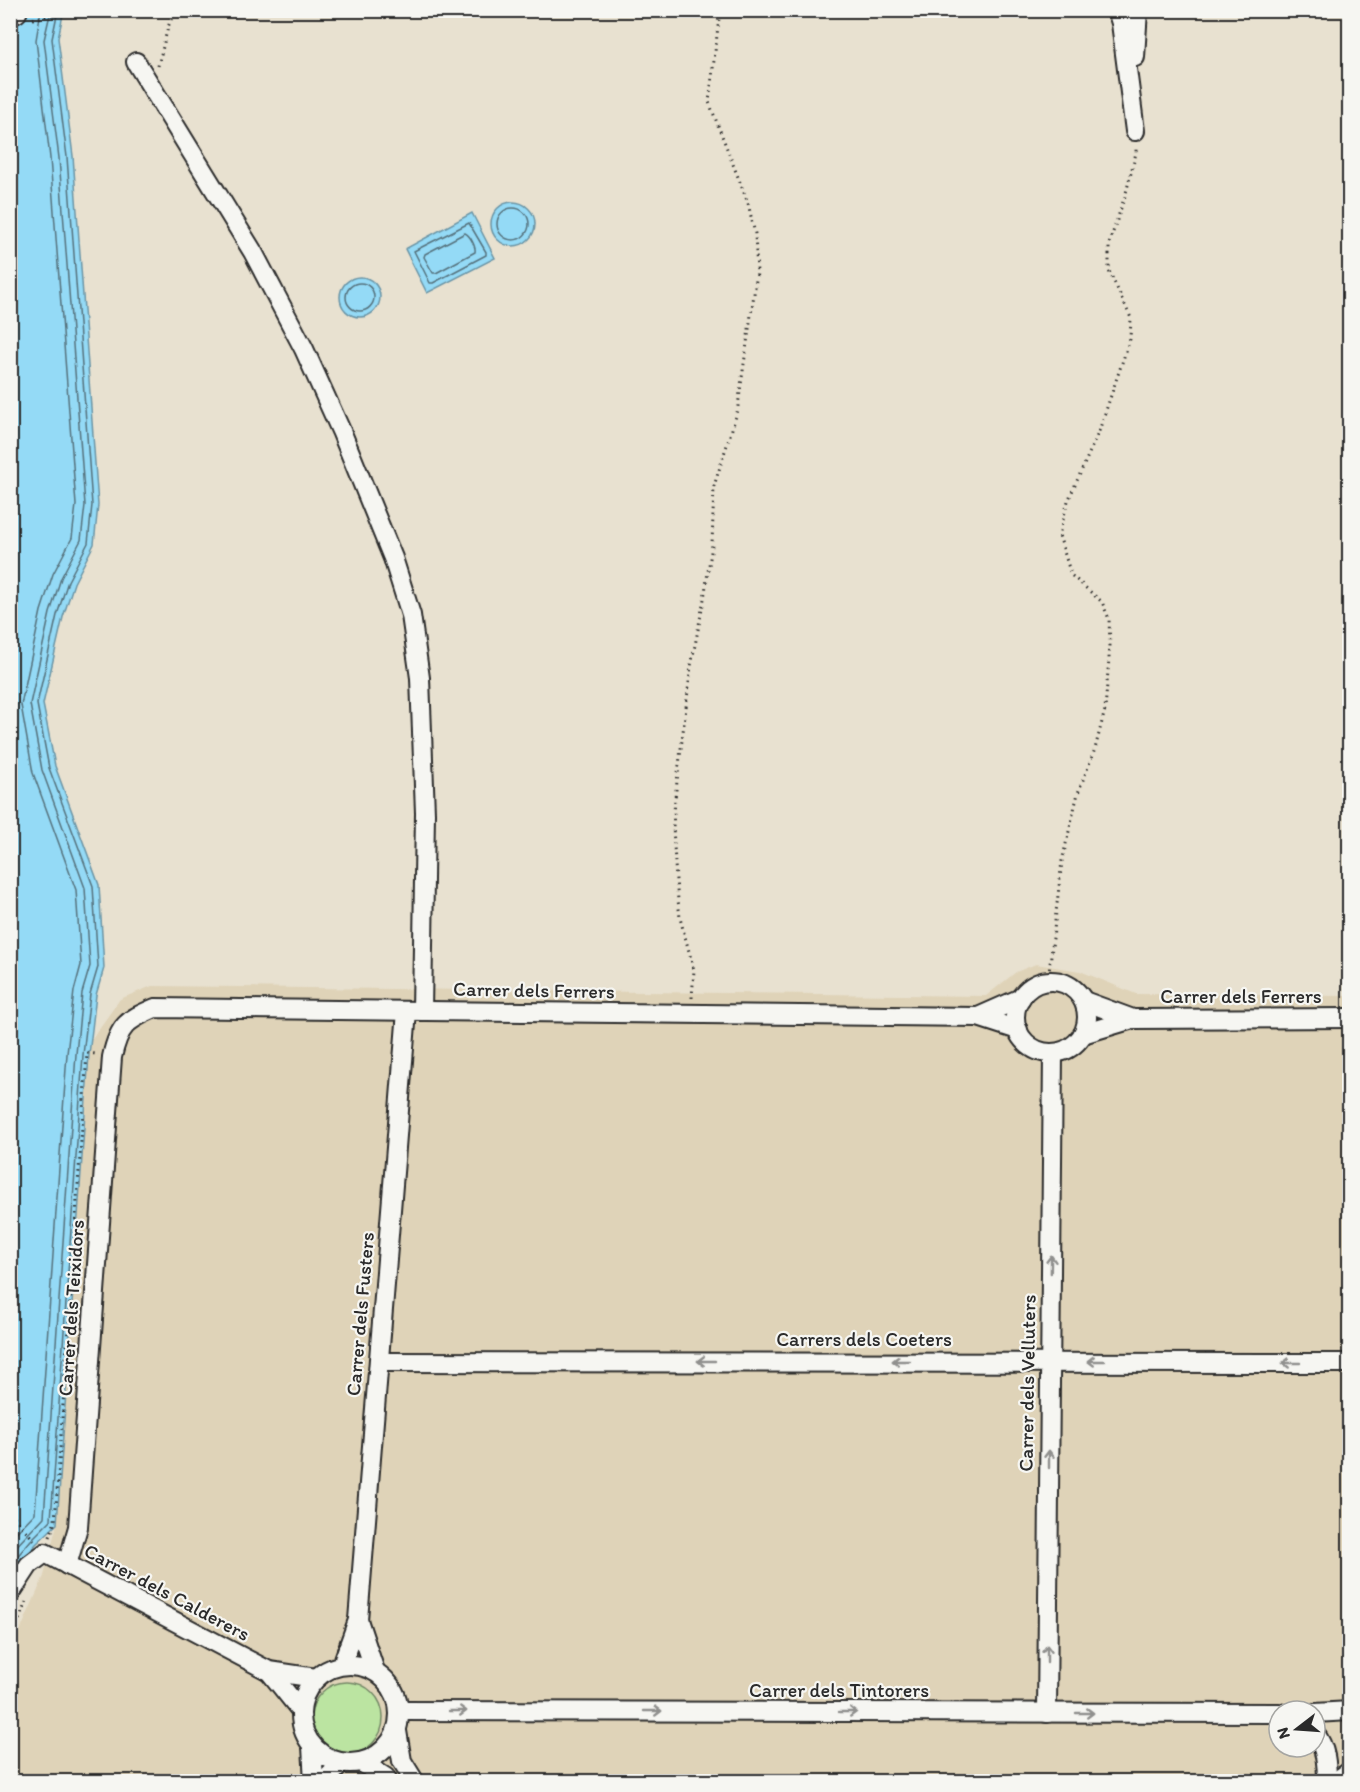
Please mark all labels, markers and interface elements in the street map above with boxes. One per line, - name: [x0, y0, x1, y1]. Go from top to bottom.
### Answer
- street label: Carrer dels Ferrers: [453, 977, 615, 1003]
- street label: Carrer dels Ferrers: [1160, 984, 1322, 1008]
- street label: Carrer dels Teixidors: [53, 1219, 89, 1397]
- street label: Carrer dels Fusters: [341, 1231, 379, 1397]
- one-way arrow: [1045, 1255, 1057, 1275]
- street label: Carrer dels Velluters: [1013, 1294, 1041, 1472]
- street label: Carrers dels Coeters: [776, 1327, 952, 1351]
- one-way arrow: [697, 1355, 717, 1367]
- one-way arrow: [892, 1355, 912, 1367]
- one-way arrow: [1087, 1355, 1107, 1367]
- one-way arrow: [1282, 1357, 1302, 1368]
- one-way arrow: [1043, 1450, 1055, 1470]
- street label: Carrer dels Calderers: [80, 1538, 254, 1646]
- one-way arrow: [1041, 1645, 1053, 1665]
- street label: Carrer dels Tintorers: [749, 1678, 929, 1702]
- north arrow: [1267, 1699, 1327, 1759]
- one-way arrow: [448, 1705, 468, 1717]
- one-way arrow: [643, 1706, 663, 1717]
- one-way arrow: [838, 1706, 858, 1718]
- one-way arrow: [1075, 1707, 1095, 1719]
- text: N: [1272, 1725, 1294, 1741]

